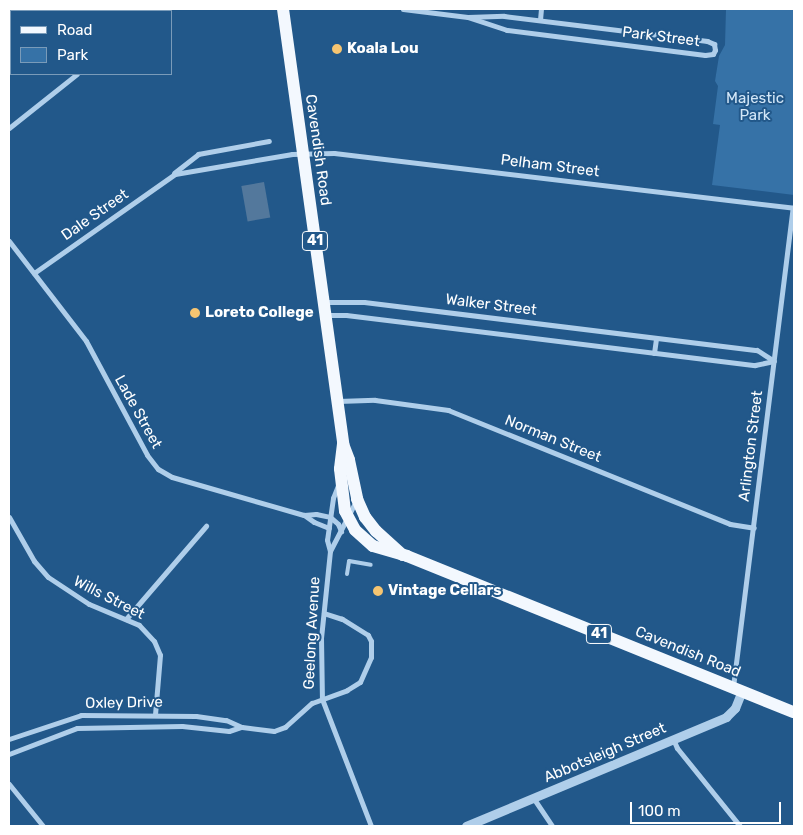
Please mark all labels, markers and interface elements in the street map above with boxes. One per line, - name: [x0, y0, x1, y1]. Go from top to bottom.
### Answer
- legend: [10, 10, 172, 75]
- text: Road: [57, 21, 93, 39]
- street label: Park Street: [621, 23, 701, 51]
- place label: Koala Lou: [347, 40, 419, 58]
- marker: Koala Lou: [331, 43, 343, 55]
- text: Park: [57, 46, 88, 64]
- park label: Majestic Park: [726, 89, 784, 124]
- street label: Cavendish Road: [301, 93, 335, 207]
- street label: Pelham Street: [500, 151, 600, 181]
- street label: Dale Street: [58, 185, 132, 245]
- road number: 41: [301, 230, 329, 252]
- street label: Walker Street: [444, 290, 538, 320]
- place label: Loreto College: [205, 304, 314, 322]
- marker: Loreto College: [189, 307, 201, 319]
- street label: Lade Street: [110, 372, 166, 452]
- street label: Arlington Street: [735, 389, 767, 503]
- street label: Norman Street: [502, 411, 604, 467]
- street label: Wills Street: [70, 572, 148, 624]
- street label: Geelong Avenue: [300, 576, 324, 690]
- place label: Vintage Cellars: [388, 582, 502, 600]
- marker: Vintage Cellars: [372, 585, 384, 597]
- road number: 41: [585, 622, 613, 646]
- street label: Cavendish Road: [633, 623, 743, 681]
- street label: Oxley Drive: [85, 693, 163, 713]
- street label: Abbotsleigh Street: [541, 719, 669, 787]
- scale bar: [633, 792, 784, 824]
- text: 100 m: [638, 802, 680, 820]

